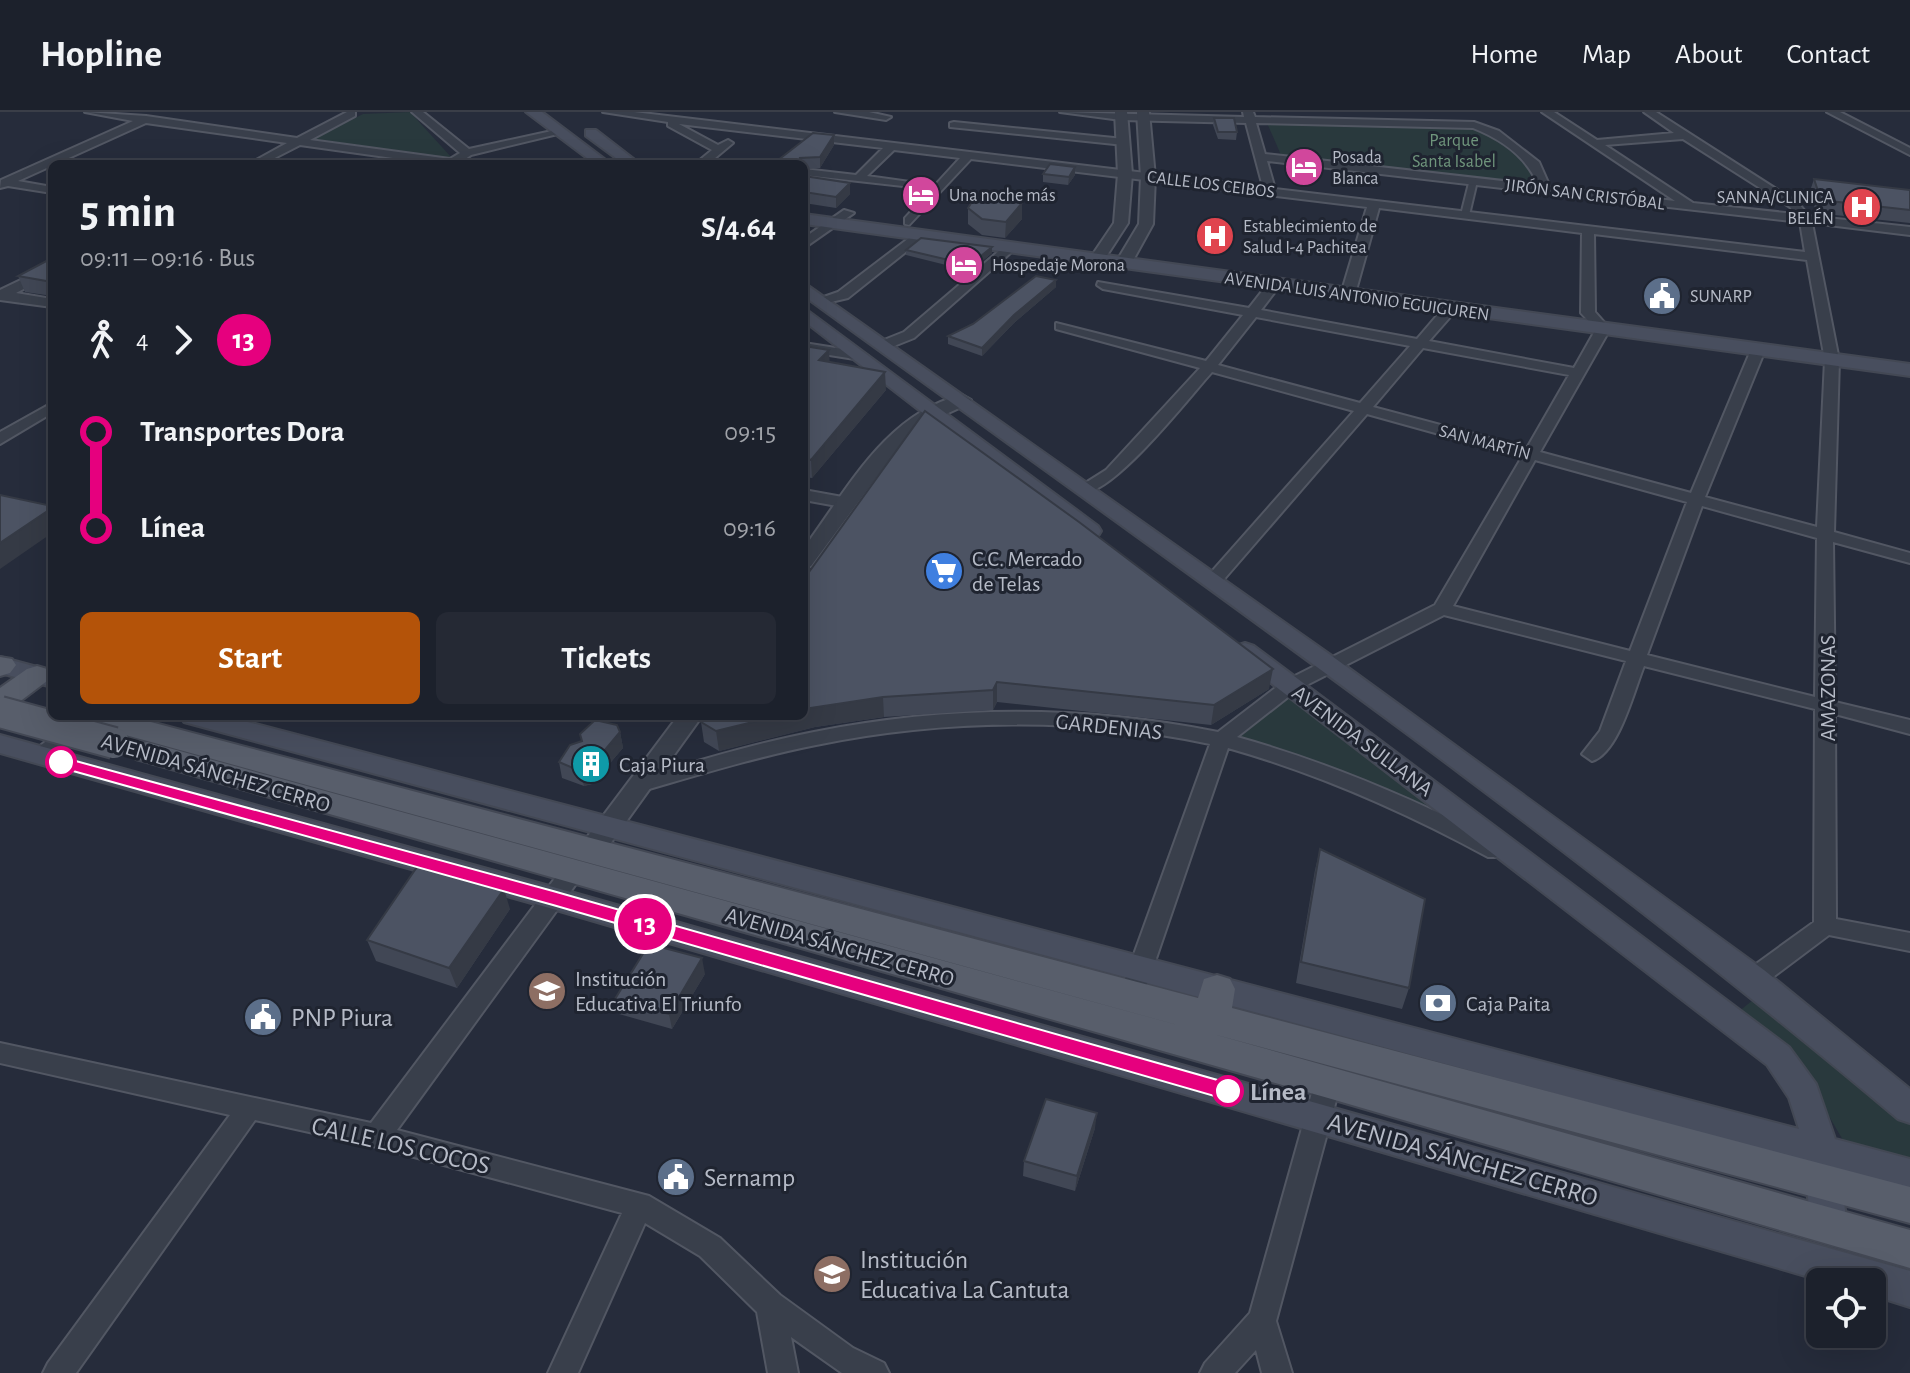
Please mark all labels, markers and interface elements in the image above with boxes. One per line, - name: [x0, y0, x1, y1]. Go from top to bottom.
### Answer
- text: Hopline: [40, 36, 162, 74]
- text: Home: [1471, 41, 1538, 69]
- text: Map: [1582, 41, 1631, 69]
- text: About: [1675, 41, 1743, 69]
- text: Contact: [1787, 41, 1870, 69]
- park label: Parque Santa Isabel: [1412, 132, 1496, 171]
- hotel icon: Posada Blanca: [1283, 146, 1325, 188]
- place label: Posada Blanca: [1332, 149, 1382, 188]
- street label: CALLE LOS CEIBOS: [1146, 168, 1276, 202]
- street label: JIRÓN SAN CRISTÓBAL: [1504, 173, 1667, 214]
- hotel icon: Una noche más: [900, 174, 942, 216]
- hospital icon: SANNA/CLINICA BELÉN: [1841, 186, 1883, 228]
- place label: Una noche más: [949, 187, 1056, 205]
- place label: SANNA/CLINICA BELÉN: [1717, 189, 1835, 228]
- text: 5 min: [80, 191, 176, 235]
- text: S/4.64: [701, 213, 776, 243]
- hospital icon: Establecimiento de Salud I-4 Pachitea: [1194, 215, 1236, 257]
- place label: Establecimiento de Salud I-4 Pachitea: [1243, 218, 1377, 257]
- hotel icon: Hospedaje Morona: [943, 244, 985, 286]
- text: 09:11 – 09:16 · Bus: [80, 245, 255, 271]
- place label: Hospedaje Morona: [992, 257, 1125, 275]
- street label: AVENIDA LUIS ANTONIO EGUIGUREN: [1223, 270, 1490, 324]
- public building icon: SUNARP: [1641, 275, 1683, 317]
- place label: SUNARP: [1690, 288, 1752, 306]
- icon: walk: [80, 318, 124, 362]
- icon: forward: [161, 318, 205, 362]
- text: 13: [233, 326, 255, 354]
- text: 4: [136, 327, 149, 353]
- text: Transportes Dora: [140, 417, 345, 447]
- text: 09:15: [724, 419, 776, 445]
- street label: SAN MARTÍN: [1437, 419, 1533, 464]
- text: Línea: [140, 513, 205, 543]
- text: 09:16: [723, 515, 776, 541]
- place label: C.C. Mercado de Telas: [972, 548, 1082, 595]
- supermarket icon: C.C. Mercado de Telas: [923, 550, 965, 592]
- button: Start: [80, 612, 420, 704]
- button: Tickets: [436, 612, 776, 704]
- street label: AMAZONAS: [1817, 635, 1839, 741]
- street label: AVENIDA SULLANA: [1288, 681, 1437, 801]
- street label: GARDENIAS: [1055, 710, 1163, 744]
- street label: AVENIDA SÁNCHEZ CERRO: [99, 729, 333, 816]
- building icon: Caja Piura: [570, 743, 612, 785]
- unlabelled marker: [46, 747, 76, 777]
- place label: Caja Piura: [619, 754, 705, 776]
- line badge: 13: [609, 898, 681, 950]
- street label: AVENIDA SÁNCHEZ CERRO: [723, 903, 957, 990]
- text: 13: [634, 910, 656, 938]
- place label: Institución Educativa El Triunfo: [575, 968, 742, 1015]
- school or university icon: Institución Educativa El Triunfo: [526, 970, 568, 1012]
- bank icon: Caja Paita: [1417, 982, 1459, 1024]
- place label: Caja Paita: [1466, 993, 1551, 1015]
- public building icon: PNP Piura: [242, 996, 284, 1038]
- place label: PNP Piura: [291, 1005, 393, 1031]
- marker: Línea: [1213, 1076, 1243, 1106]
- place label: Línea: [1250, 1079, 1307, 1105]
- street label: AVENIDA SÁNCHEZ CERRO: [1325, 1107, 1601, 1211]
- street label: CALLE LOS COCOS: [309, 1113, 492, 1179]
- public building icon: Sernamp: [655, 1156, 697, 1198]
- place label: Sernamp: [704, 1165, 795, 1191]
- place label: Institución Educativa La Cantuta: [860, 1247, 1069, 1303]
- school or university icon: Institución Educativa La Cantuta: [811, 1253, 853, 1295]
- map controls: [1806, 1268, 1886, 1348]
- button: locate: [1806, 1268, 1886, 1348]

